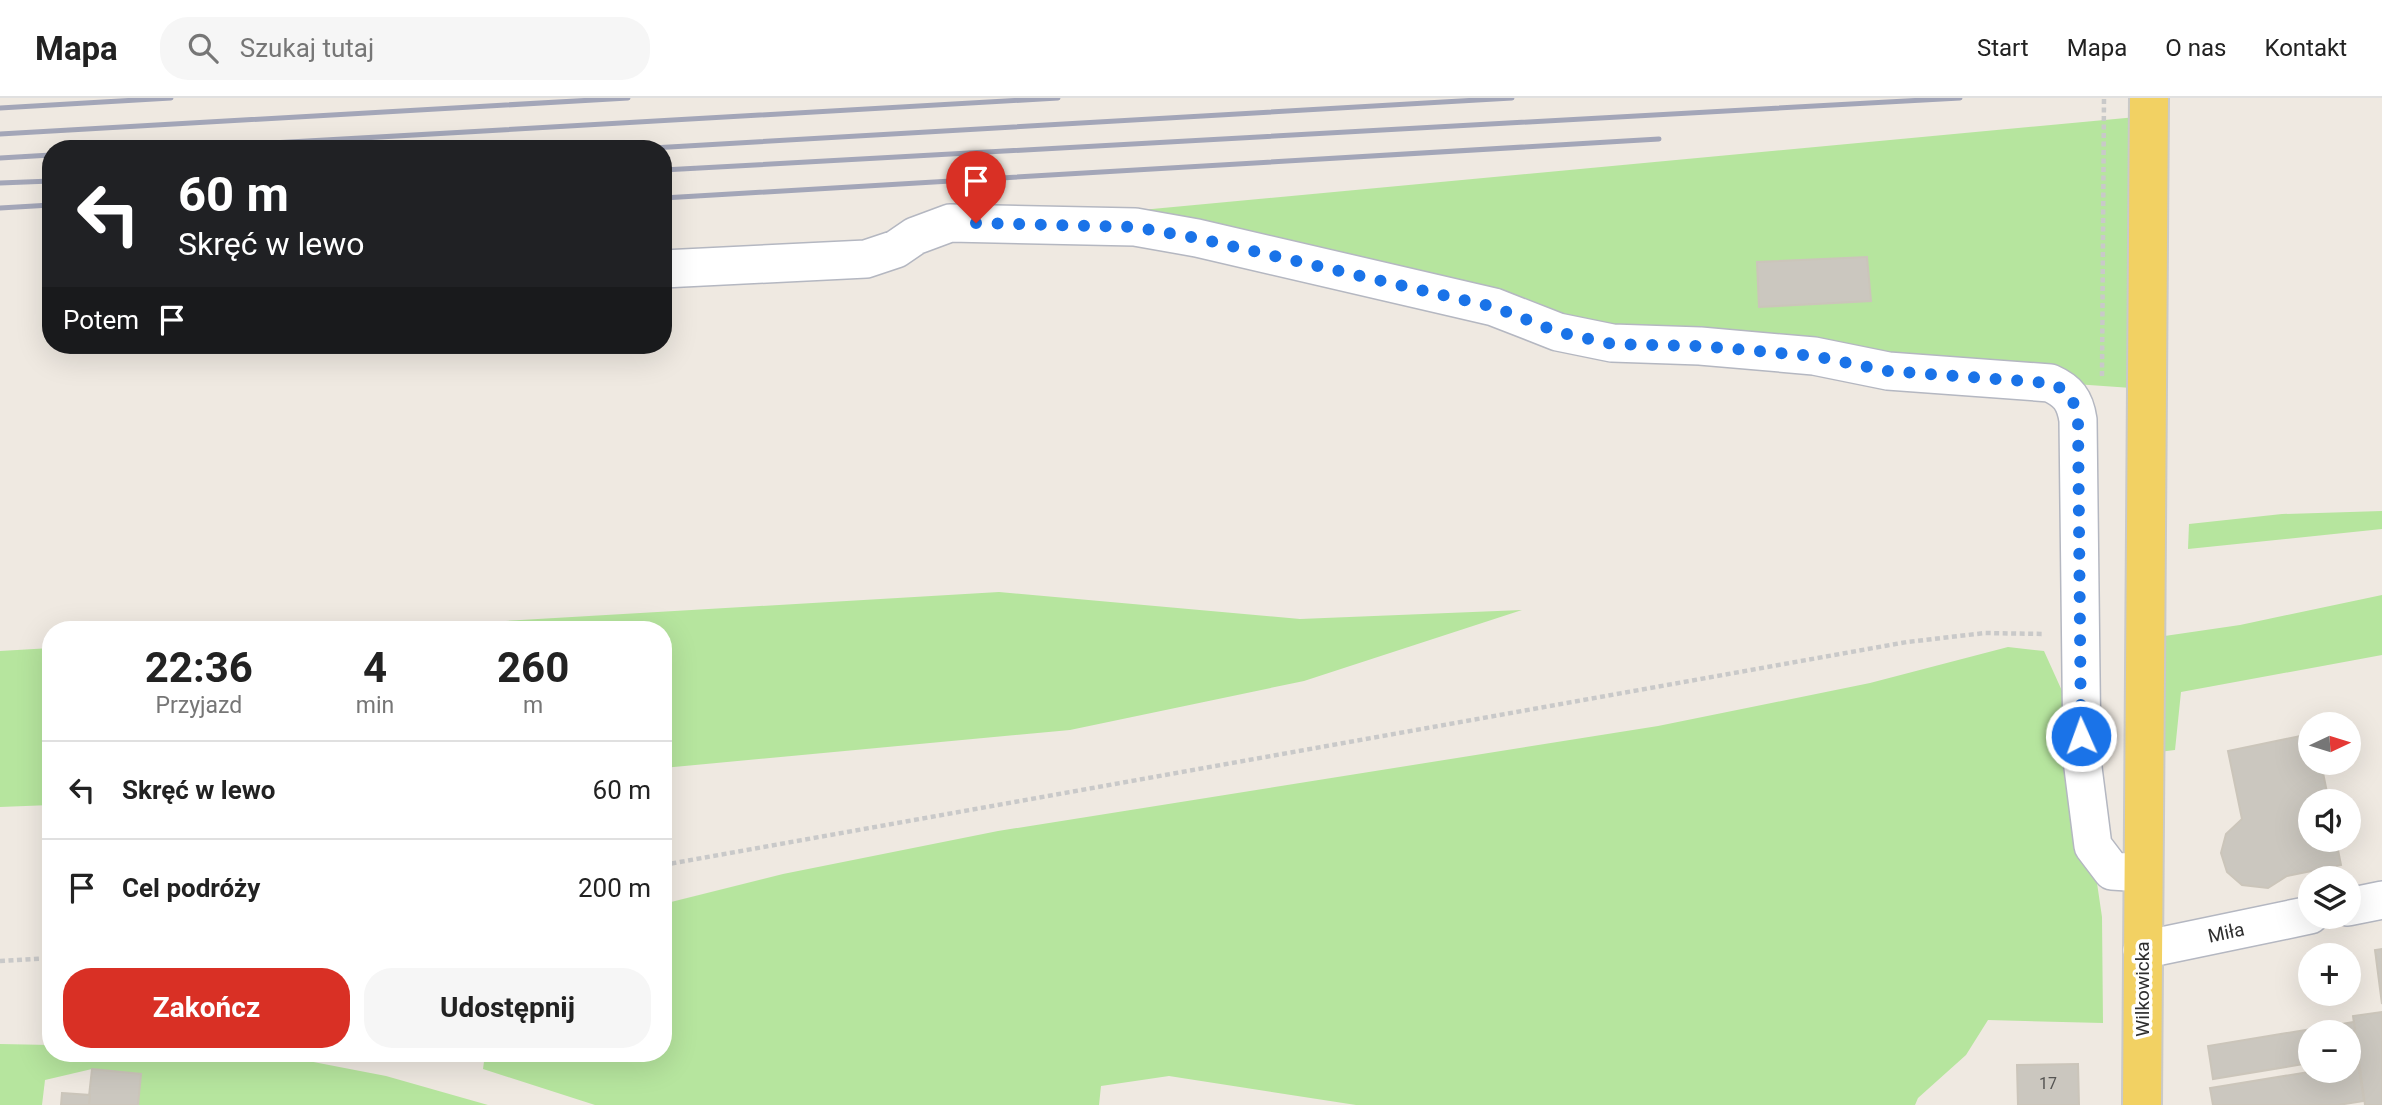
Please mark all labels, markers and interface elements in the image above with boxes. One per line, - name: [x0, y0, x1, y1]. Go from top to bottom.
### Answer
- search box: [160, 17, 650, 80]
- text: Mapa: [35, 29, 118, 68]
- icon: search: [184, 29, 222, 67]
- text: Szukaj tutaj: [240, 33, 374, 63]
- text: Start: [1977, 34, 2029, 62]
- text: Mapa: [2067, 34, 2127, 62]
- text: O nas: [2165, 34, 2226, 62]
- text: Kontakt: [2264, 34, 2347, 62]
- pin: [946, 151, 1006, 223]
- icon: arrive: [957, 162, 995, 200]
- text: 60 m: [178, 166, 289, 223]
- icon: left: [63, 168, 154, 259]
- text: Skręć w lewo: [178, 225, 364, 263]
- icon: arrive: [153, 301, 191, 339]
- text: Potem: [63, 305, 139, 335]
- text: 22:36: [145, 643, 253, 692]
- text: 4: [363, 643, 387, 692]
- text: 260: [497, 643, 569, 692]
- text: Przyjazd: [155, 692, 242, 719]
- text: min: [356, 692, 394, 719]
- text: m: [523, 692, 543, 719]
- position arrow: [2044, 699, 2118, 773]
- north arrow: [2298, 712, 2361, 775]
- map controls: [2298, 712, 2361, 1083]
- icon: left: [63, 771, 101, 809]
- text: Skręć w lewo: [122, 775, 275, 805]
- text: 60 m: [593, 775, 651, 805]
- button: sound: [2298, 789, 2361, 852]
- button: layers: [2298, 866, 2361, 929]
- icon: arrive: [63, 869, 101, 907]
- text: Cel podróży: [122, 873, 260, 903]
- text: 200 m: [578, 873, 651, 903]
- street label: Miła: [2206, 917, 2246, 948]
- street label: Wilkowicka: [2131, 941, 2154, 1037]
- button: +: [2298, 943, 2361, 1006]
- button: Zakończ: [63, 968, 350, 1048]
- button: Udostępnij: [364, 968, 651, 1048]
- button: −: [2298, 1020, 2361, 1083]
- house number: 17: [2039, 1074, 2057, 1093]

